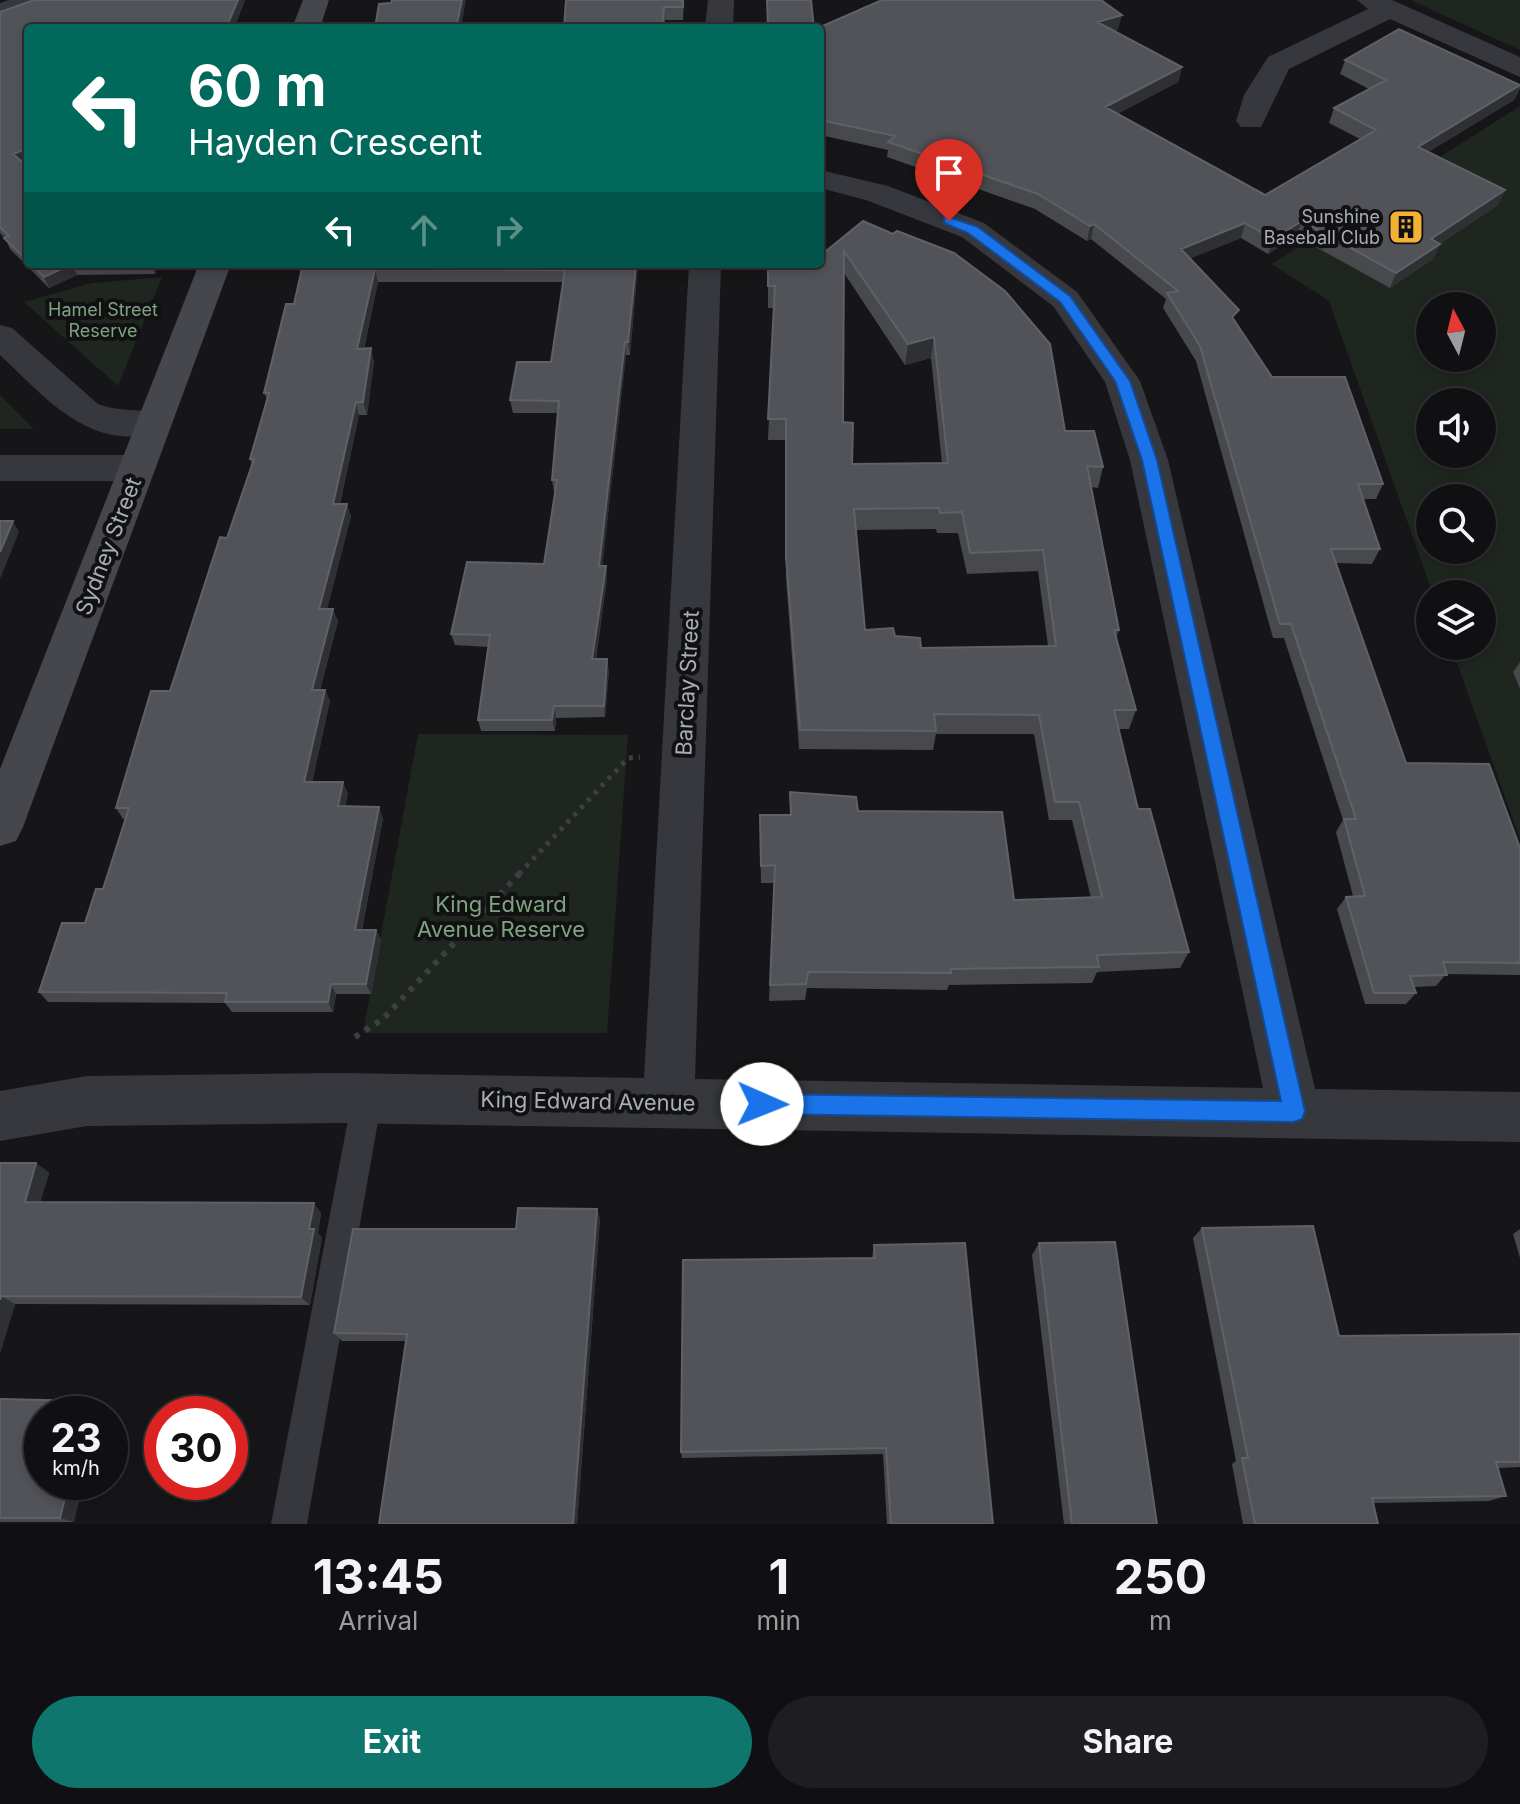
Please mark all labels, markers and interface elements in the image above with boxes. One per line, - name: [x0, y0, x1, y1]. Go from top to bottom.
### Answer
- text: 60 m: [188, 52, 327, 120]
- icon: left: [56, 56, 160, 160]
- text: Hayden Crescent: [188, 120, 482, 164]
- pin: [915, 139, 983, 221]
- icon: arrive: [927, 151, 971, 195]
- place label: Sunshine Baseball Club: [1264, 206, 1380, 248]
- icon: left: [318, 208, 362, 252]
- icon: ahead: [402, 208, 446, 252]
- icon: right: [486, 208, 530, 252]
- building icon: Sunshine Baseball Club: [1387, 208, 1425, 246]
- north arrow: [1416, 292, 1496, 372]
- map controls: [1416, 292, 1496, 660]
- park label: Hamel Street Reserve: [48, 299, 158, 341]
- button: sound: [1416, 388, 1496, 468]
- street label: Sydney Street: [70, 473, 146, 619]
- button: search: [1416, 484, 1496, 564]
- button: layers: [1416, 580, 1496, 660]
- street label: Barclay Street: [670, 610, 704, 756]
- park label: King Edward Avenue Reserve: [417, 891, 585, 942]
- position arrow: [720, 1062, 804, 1146]
- street label: King Edward Avenue: [480, 1086, 696, 1116]
- speed limit sign: 30: [144, 1396, 248, 1500]
- text: 23: [50, 1413, 102, 1462]
- text: km/h: [52, 1456, 100, 1480]
- text: 13:45: [313, 1547, 444, 1606]
- text: 1: [768, 1547, 789, 1606]
- text: 250: [1114, 1547, 1207, 1606]
- text: Arrival: [338, 1605, 418, 1636]
- text: min: [757, 1605, 801, 1636]
- text: m: [1149, 1605, 1172, 1636]
- button: Exit: [32, 1696, 752, 1788]
- button: Share: [768, 1696, 1488, 1788]

